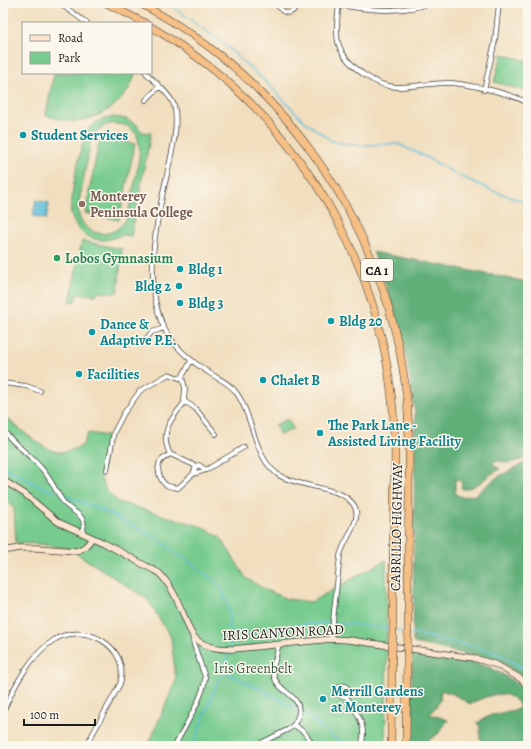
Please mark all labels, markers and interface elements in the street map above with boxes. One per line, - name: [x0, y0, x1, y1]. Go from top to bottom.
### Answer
- legend: [22, 22, 152, 74]
- text: Road: [58, 30, 84, 46]
- text: Park: [58, 50, 81, 66]
- place label: Student Services: [31, 126, 128, 145]
- marker: Student Services: [18, 130, 28, 140]
- place label: Monterey Peninsula College: [90, 187, 194, 222]
- marker: Monterey Peninsula College: [77, 199, 87, 209]
- place label: Lobos Gymnasium: [65, 249, 173, 268]
- marker: Lobos Gymnasium: [52, 253, 62, 263]
- road number: CA 1: [361, 259, 393, 281]
- place label: Bldg 1: [188, 260, 223, 279]
- marker: Bldg 1: [175, 264, 185, 274]
- place label: Bldg 2: [135, 277, 171, 296]
- marker: Bldg 2: [174, 281, 184, 291]
- place label: Bldg 3: [188, 294, 224, 313]
- marker: Bldg 3: [175, 298, 185, 308]
- place label: Bldg 20: [339, 312, 382, 331]
- place label: Dance & Adaptive P.E.: [99, 315, 177, 350]
- marker: Bldg 20: [326, 316, 336, 326]
- marker: Dance & Adaptive P.E.: [87, 327, 97, 337]
- place label: Facilities: [87, 365, 140, 384]
- marker: Facilities: [74, 369, 84, 379]
- place label: Chalet B: [271, 371, 320, 390]
- marker: Chalet B: [258, 375, 268, 385]
- place label: The Park Lane - Assisted Living Facility: [327, 416, 462, 451]
- marker: The Park Lane - Assisted Living Facility: [315, 428, 325, 438]
- street label: CABRILLO HIGHWAY: [386, 462, 407, 591]
- street label: IRIS CANYON ROAD: [222, 620, 344, 645]
- park label: Iris Greenbelt: [214, 659, 293, 678]
- place label: Merrill Gardens at Monterey: [331, 682, 424, 717]
- marker: Merrill Gardens at Monterey: [318, 694, 328, 704]
- scale bar: [24, 701, 95, 727]
- text: 100 m: [30, 707, 59, 723]

